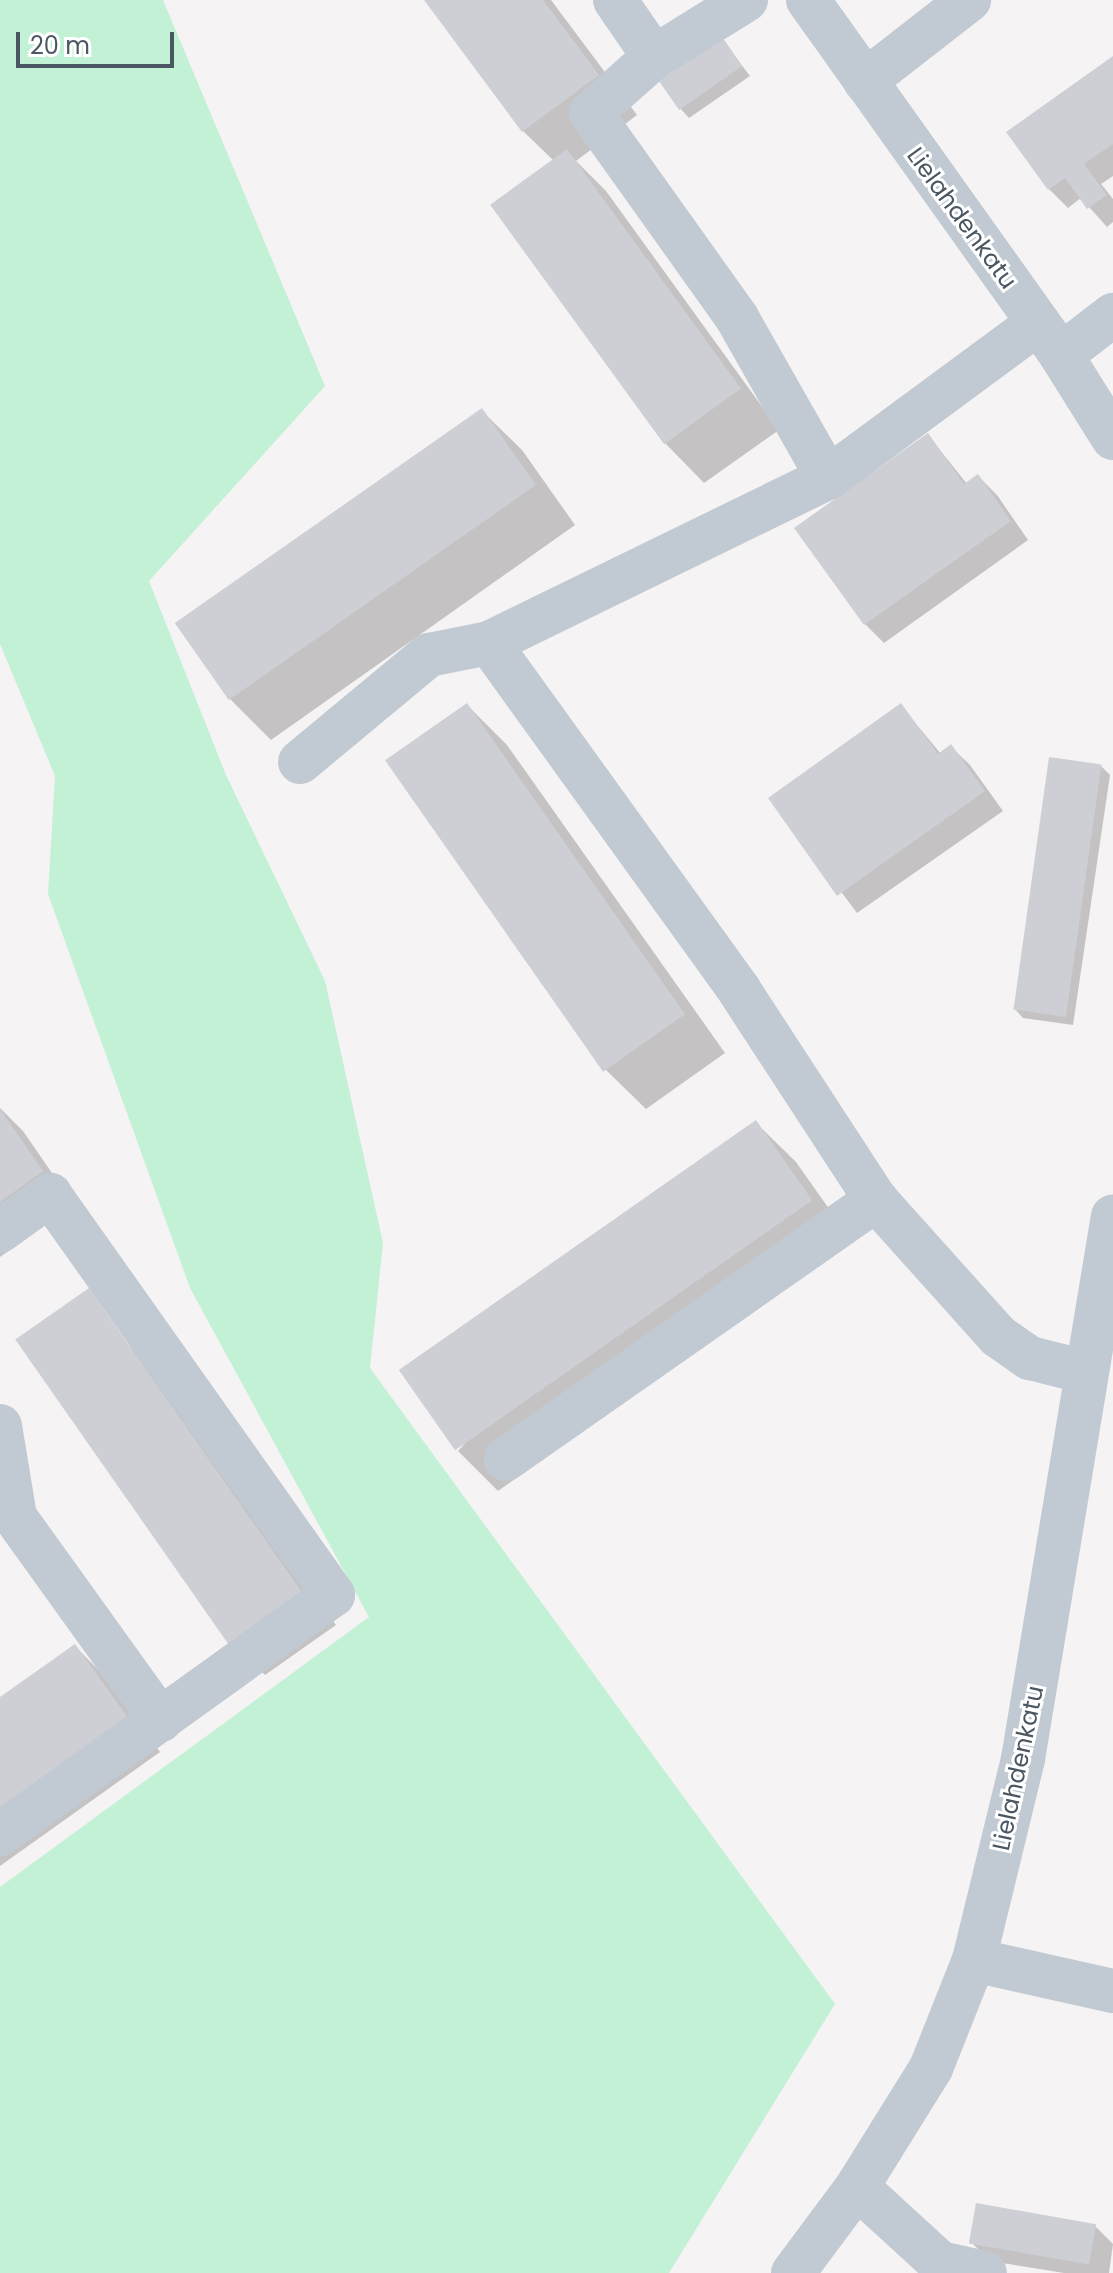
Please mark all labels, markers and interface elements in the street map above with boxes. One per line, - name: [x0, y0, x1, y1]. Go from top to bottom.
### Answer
- scale bar: [20, 16, 178, 66]
- text: 20 m: [30, 29, 90, 62]
- street label: Lielahdenkatu: [901, 142, 1023, 294]
- street label: Lielahdenkatu: [986, 1683, 1050, 1853]

